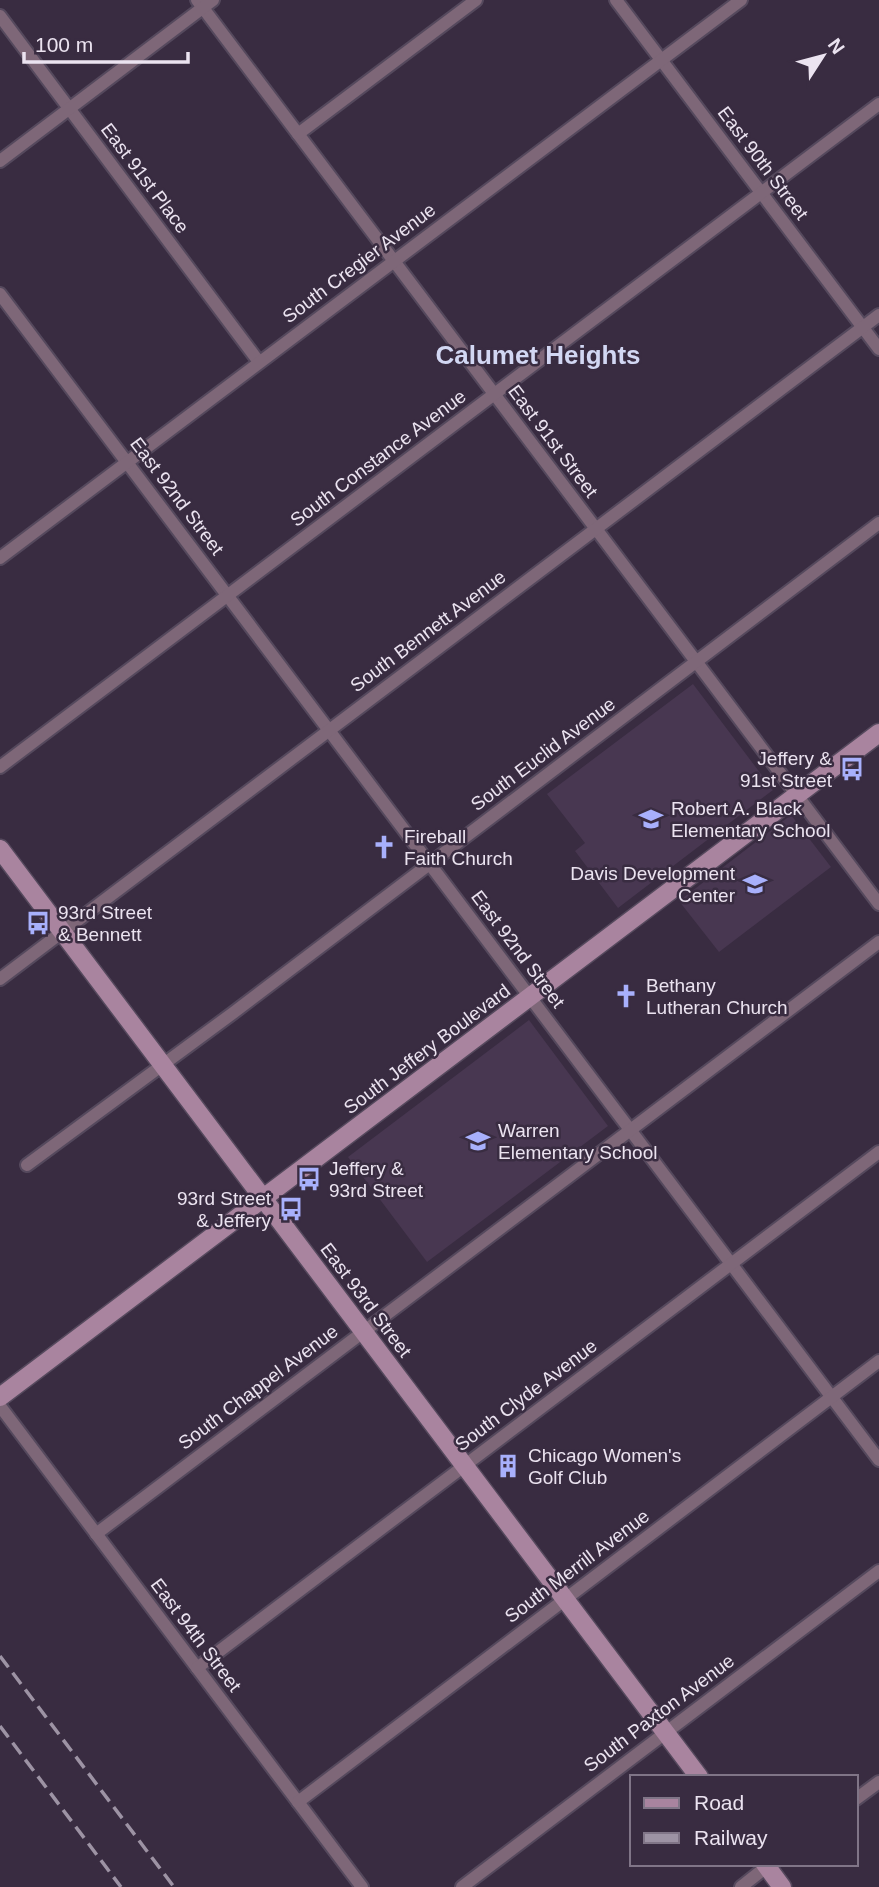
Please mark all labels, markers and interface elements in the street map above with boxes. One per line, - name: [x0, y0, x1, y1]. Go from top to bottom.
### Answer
- scale bar: [24, 21, 189, 65]
- north arrow: [788, 21, 858, 91]
- text: 100 m: [35, 33, 93, 56]
- text: N: [824, 35, 849, 58]
- street label: East 90th Street: [714, 102, 813, 224]
- street label: East 91st Place: [97, 119, 193, 237]
- street label: South Cregier Avenue: [279, 199, 439, 327]
- district label: Calumet Heights: [435, 340, 641, 370]
- street label: East 91st Street: [504, 381, 602, 502]
- street label: South Constance Avenue: [286, 385, 470, 531]
- street label: East 92nd Street: [126, 433, 228, 559]
- street label: South Bennett Avenue: [346, 566, 510, 696]
- street label: South Euclid Avenue: [467, 693, 619, 815]
- place label: Jeffery & 91st Street: [740, 748, 833, 791]
- bus stop icon: Jeffery & 91st Street: [838, 755, 866, 783]
- place label: Robert A. Black Elementary School: [671, 798, 830, 841]
- school or university icon: Robert A. Black Elementary School: [637, 805, 665, 833]
- place label: Fireball Faith Church: [404, 826, 513, 869]
- church icon: Fireball Faith Church: [370, 833, 398, 861]
- place label: Davis Development Center: [570, 863, 736, 906]
- school or university icon: Davis Development Center: [741, 870, 769, 898]
- street label: East 92nd Street: [467, 886, 569, 1012]
- place label: 93rd Street & Bennett: [58, 902, 153, 945]
- bus stop icon: 93rd Street & Bennett: [24, 909, 52, 937]
- place label: Bethany Lutheran Church: [646, 975, 788, 1018]
- street label: South Jeffery Boulevard: [340, 980, 514, 1118]
- church icon: Bethany Lutheran Church: [612, 982, 640, 1010]
- place label: Warren Elementary School: [498, 1120, 657, 1163]
- school or university icon: Warren Elementary School: [464, 1127, 492, 1155]
- place label: Jeffery & 93rd Street: [329, 1158, 424, 1201]
- bus stop icon: Jeffery & 93rd Street: [295, 1165, 323, 1193]
- place label: 93rd Street & Jeffery: [177, 1188, 272, 1231]
- bus stop icon: 93rd Street & Jeffery: [277, 1195, 305, 1223]
- street label: East 93rd Street: [316, 1239, 416, 1362]
- street label: South Chappel Avenue: [174, 1320, 342, 1454]
- street label: South Clyde Avenue: [451, 1335, 601, 1455]
- place label: Chicago Women's Golf Club: [528, 1445, 681, 1488]
- building icon: Chicago Women's Golf Club: [494, 1452, 522, 1480]
- street label: South Merrill Avenue: [501, 1505, 653, 1627]
- street label: East 94th Street: [147, 1574, 246, 1696]
- street label: South Paxton Avenue: [580, 1650, 738, 1776]
- legend: [630, 1775, 858, 1866]
- text: Road: [694, 1791, 744, 1814]
- text: Railway: [694, 1826, 768, 1849]

